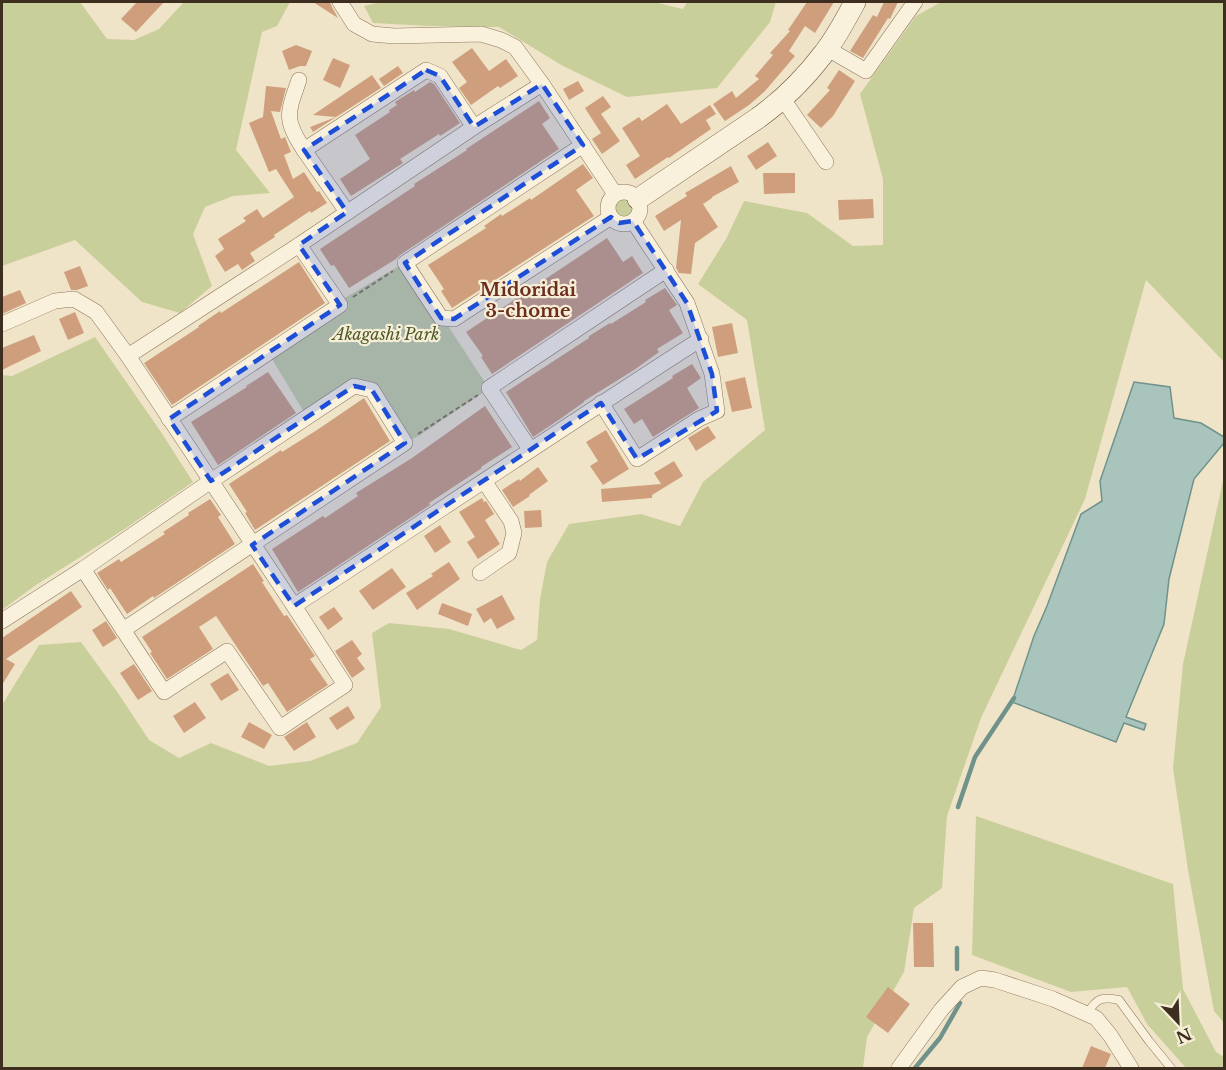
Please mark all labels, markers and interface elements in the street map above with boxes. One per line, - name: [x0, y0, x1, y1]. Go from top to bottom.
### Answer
- district label: Midoridai 3-chome: [480, 279, 577, 322]
- park label: Akagashi Park: [331, 324, 439, 344]
- north arrow: [1148, 992, 1208, 1052]
- text: N: [1173, 1024, 1195, 1048]

